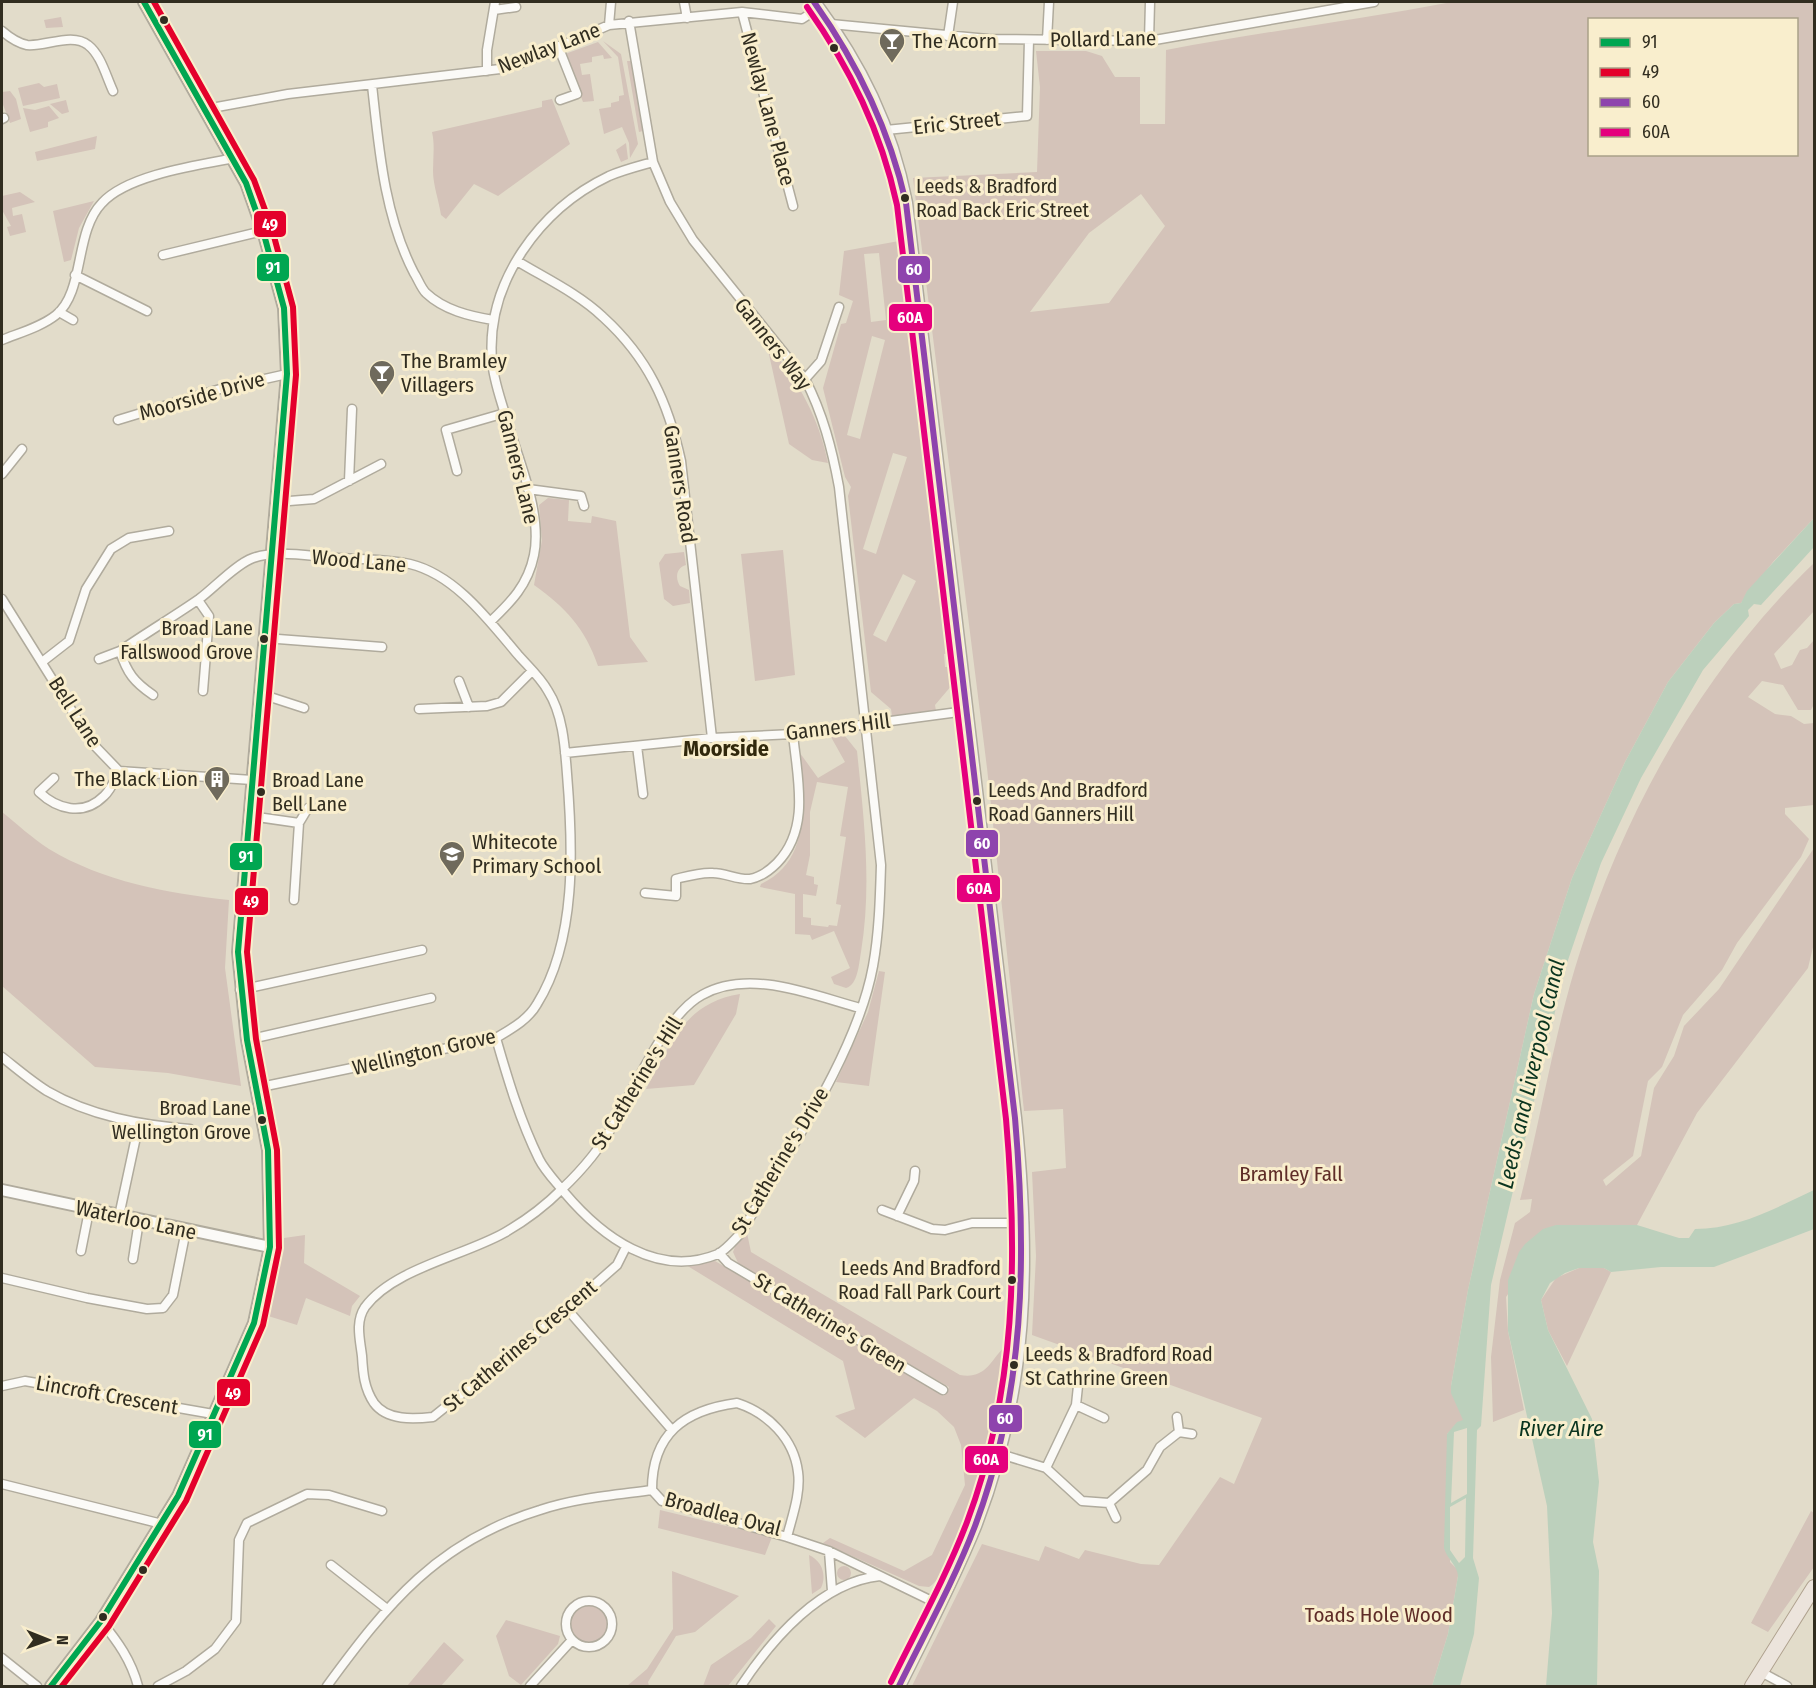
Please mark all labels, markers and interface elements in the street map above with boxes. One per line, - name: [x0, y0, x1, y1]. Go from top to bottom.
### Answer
- unlabelled marker: [158, 14, 170, 26]
- street label: Newlay Lane: [494, 17, 604, 79]
- legend: [1588, 18, 1798, 156]
- street label: Pollard Lane: [1050, 25, 1156, 53]
- bar icon: The Acorn: [877, 26, 907, 64]
- place label: The Acorn: [912, 28, 997, 54]
- street label: Newlay Lane Place: [735, 29, 801, 189]
- text: 91: [1642, 31, 1657, 53]
- unlabelled marker: [828, 42, 840, 54]
- text: 49: [1642, 61, 1659, 83]
- text: 60: [1642, 91, 1660, 113]
- street label: Eric Street: [912, 105, 1002, 141]
- text: 60A: [1642, 121, 1670, 143]
- place label: Leeds & Bradford Road Back Eric Street: [916, 174, 1090, 222]
- marker: Leeds & Bradford Road Back Eric Street: [899, 192, 911, 204]
- line badge: 49: [253, 210, 287, 238]
- text: 49: [262, 215, 278, 234]
- line badge: 91: [256, 253, 290, 282]
- line badge: 60: [897, 255, 931, 284]
- text: 91: [266, 258, 280, 277]
- text: 60: [905, 260, 923, 279]
- street label: Ganners Way: [729, 293, 818, 396]
- line badge: 60A: [888, 303, 933, 332]
- text: 60A: [897, 308, 923, 327]
- place label: The Bramley Villagers: [401, 348, 507, 398]
- bar icon: The Bramley Villagers: [367, 358, 397, 396]
- street label: Moorside Drive: [136, 366, 268, 426]
- street label: Ganners Lane: [491, 407, 545, 527]
- street label: Ganners Road: [658, 423, 702, 545]
- street label: Wood Lane: [311, 544, 407, 578]
- place label: Broad Lane Fallswood Grove: [120, 616, 253, 664]
- marker: Broad Lane Fallswood Grove: [258, 633, 270, 645]
- street label: Bell Lane: [43, 672, 107, 752]
- street label: Ganners Hill: [784, 708, 892, 746]
- district label: Moorside: [683, 735, 769, 762]
- building icon: The Black Lion: [202, 764, 232, 802]
- place label: The Black Lion: [74, 766, 198, 792]
- place label: Broad Lane Bell Lane: [272, 768, 364, 816]
- place label: Leeds And Bradford Road Ganners Hill: [988, 778, 1148, 826]
- marker: Broad Lane Bell Lane: [255, 786, 267, 798]
- marker: Leeds And Bradford Road Ganners Hill: [971, 795, 983, 807]
- place label: Whitecote Primary School: [472, 829, 602, 879]
- line badge: 60: [965, 829, 999, 858]
- text: 60: [973, 834, 991, 853]
- school or university icon: Whitecote Primary School: [437, 839, 467, 877]
- line badge: 91: [229, 842, 263, 871]
- text: 91: [239, 847, 253, 866]
- line badge: 60A: [956, 874, 1001, 903]
- text: 60A: [966, 879, 992, 898]
- line badge: 49: [234, 887, 269, 916]
- text: 49: [243, 892, 259, 911]
- water label: Leeds and Liverpool Canal: [1491, 956, 1571, 1191]
- street label: St Catherine's Hill: [586, 1011, 689, 1154]
- street label: Wellington Grove: [350, 1023, 498, 1081]
- street label: St Catherine's Drive: [726, 1083, 834, 1239]
- place label: Broad Lane Wellington Grove: [112, 1096, 251, 1144]
- marker: Broad Lane Wellington Grove: [256, 1114, 268, 1126]
- park label: Bramley Fall: [1239, 1161, 1343, 1187]
- street label: Waterloo Lane: [73, 1194, 199, 1246]
- place label: Leeds And Bradford Road Fall Park Court: [838, 1256, 1001, 1304]
- street label: St Catherine's Green: [749, 1267, 911, 1379]
- street label: St Catherines Crescent: [438, 1274, 602, 1418]
- marker: Leeds And Bradford Road Fall Park Court: [1006, 1274, 1018, 1286]
- place label: Leeds & Bradford Road St Cathrine Green: [1025, 1342, 1213, 1390]
- marker: Leeds & Bradford Road St Cathrine Green: [1008, 1359, 1020, 1371]
- street label: Lincroft Crescent: [34, 1370, 180, 1420]
- line badge: 49: [216, 1378, 251, 1407]
- text: 49: [225, 1384, 241, 1403]
- line badge: 60: [988, 1404, 1023, 1433]
- text: 60: [996, 1409, 1014, 1428]
- water label: River Aire: [1519, 1415, 1603, 1442]
- line badge: 91: [188, 1420, 222, 1449]
- text: 91: [198, 1425, 212, 1444]
- line badge: 60A: [964, 1445, 1009, 1474]
- text: 60A: [973, 1450, 999, 1469]
- street label: Broadlea Oval: [662, 1486, 784, 1542]
- unlabelled marker: [137, 1564, 149, 1576]
- park label: Toads Hole Wood: [1305, 1602, 1453, 1628]
- north arrow: [18, 1610, 78, 1670]
- unlabelled marker: [97, 1611, 109, 1623]
- text: N: [53, 1635, 72, 1645]

